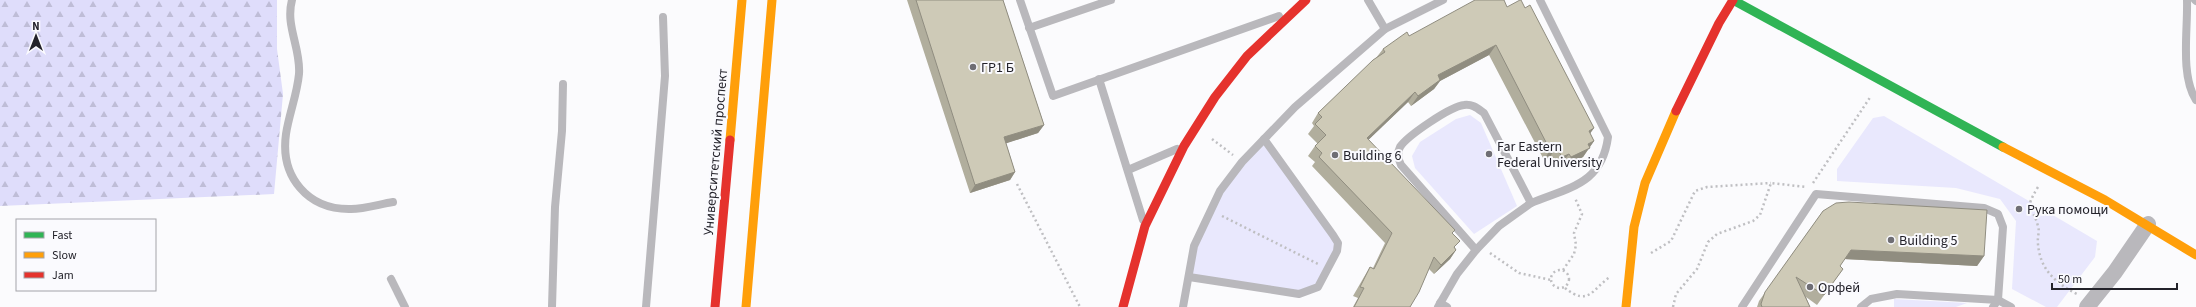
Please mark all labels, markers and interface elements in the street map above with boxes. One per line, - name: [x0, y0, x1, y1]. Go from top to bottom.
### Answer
- north arrow: [16, 16, 56, 56]
- text: N: [32, 19, 40, 34]
- place label: ГР1 Б: [981, 58, 1014, 78]
- marker: ГР1 Б: [968, 62, 978, 72]
- street label: Университетский проспект: [699, 67, 733, 236]
- place label: Far Eastern Federal University: [1497, 137, 1603, 173]
- place label: Building 6: [1343, 146, 1402, 166]
- marker: Far Eastern Federal University: [1484, 149, 1494, 159]
- marker: Building 6: [1330, 150, 1340, 160]
- place label: Рука помощи: [2027, 200, 2108, 220]
- marker: Рука помощи: [2014, 204, 2024, 214]
- legend: [16, 219, 156, 291]
- text: Fast: [52, 227, 72, 244]
- place label: Building 5: [1899, 231, 1958, 251]
- marker: Building 5: [1886, 235, 1896, 245]
- text: Slow: [52, 247, 77, 264]
- scale bar: [2052, 265, 2177, 291]
- text: Jam: [52, 267, 74, 284]
- text: 50 m: [2058, 271, 2082, 288]
- place label: Орфей: [1818, 278, 1860, 298]
- marker: Орфей: [1805, 282, 1815, 292]

